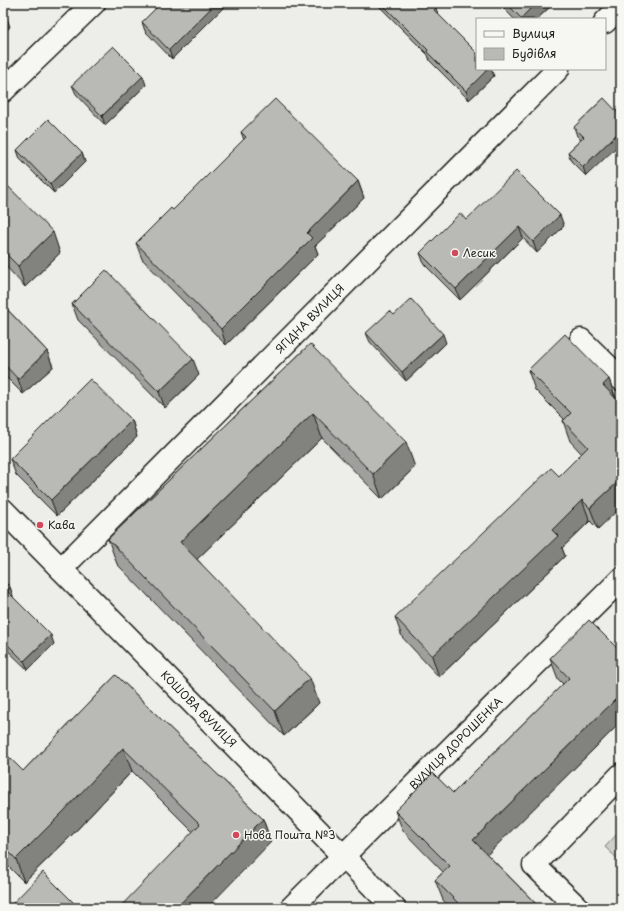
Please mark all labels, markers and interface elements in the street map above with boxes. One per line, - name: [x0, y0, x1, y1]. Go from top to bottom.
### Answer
- legend: [476, 18, 606, 70]
- text: Вулиця: [512, 24, 555, 42]
- text: Будівля: [512, 44, 557, 62]
- place label: Лесик: [463, 244, 496, 261]
- marker: Лесик: [450, 248, 460, 258]
- street label: ЯГІДНА ВУЛИЦЯ: [271, 280, 348, 357]
- place label: Кава: [48, 516, 75, 533]
- marker: Кава: [35, 520, 45, 530]
- street label: КОШОВА ВУЛИЦЯ: [157, 666, 241, 751]
- street label: ВУЛИЦЯ ДОРОШЕНКА: [405, 692, 506, 793]
- place label: Нова Пошта №3: [244, 826, 336, 843]
- marker: Нова Пошта №3: [231, 830, 241, 840]

